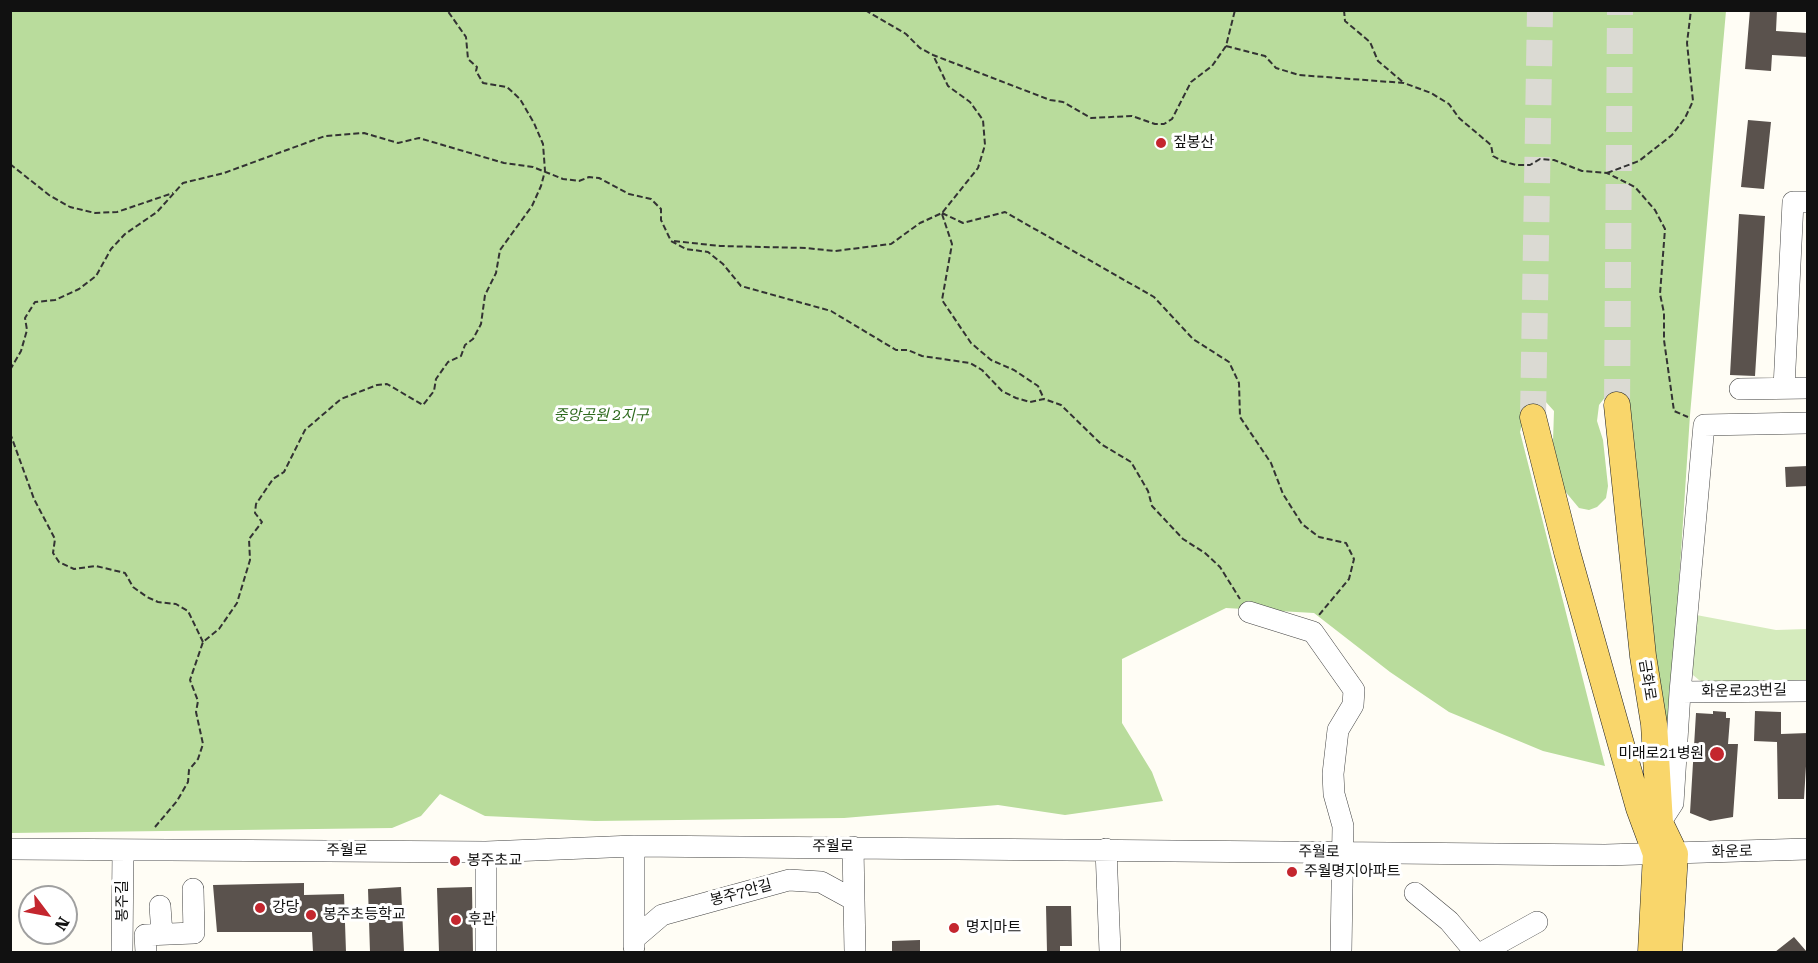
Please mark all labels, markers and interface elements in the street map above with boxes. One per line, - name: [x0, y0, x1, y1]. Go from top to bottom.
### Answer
- place label: 짚봉산: [1173, 134, 1214, 152]
- marker: 짚봉산: [1154, 136, 1168, 150]
- park label: 중앙공원 2지구: [554, 407, 648, 425]
- street label: 금화로: [1635, 658, 1659, 702]
- street label: 화운로23번길: [1701, 681, 1787, 701]
- place label: 미래로21병원: [1618, 745, 1704, 763]
- marker: 미래로21병원: [1708, 745, 1726, 763]
- street label: 주월로: [812, 838, 854, 856]
- street label: 주월로: [326, 842, 368, 860]
- street label: 화운로: [1711, 842, 1753, 862]
- street label: 주월로: [1298, 843, 1340, 861]
- place label: 봉주초교: [467, 852, 522, 870]
- marker: 봉주초교: [448, 854, 462, 868]
- place label: 주월명지아파트: [1304, 863, 1401, 881]
- marker: 주월명지아파트: [1285, 865, 1299, 879]
- street label: 봉주7안길: [708, 876, 774, 910]
- street label: 봉주길: [114, 880, 132, 922]
- north arrow: [18, 885, 78, 945]
- place label: 강당: [272, 899, 300, 917]
- marker: 강당: [253, 901, 267, 915]
- place label: 봉주초등학교: [323, 906, 406, 924]
- marker: 봉주초등학교: [304, 908, 318, 922]
- place label: 후관: [468, 911, 496, 929]
- text: N: [51, 913, 73, 934]
- marker: 후관: [449, 913, 463, 927]
- place label: 명지마트: [966, 919, 1021, 937]
- marker: 명지마트: [947, 921, 961, 935]

